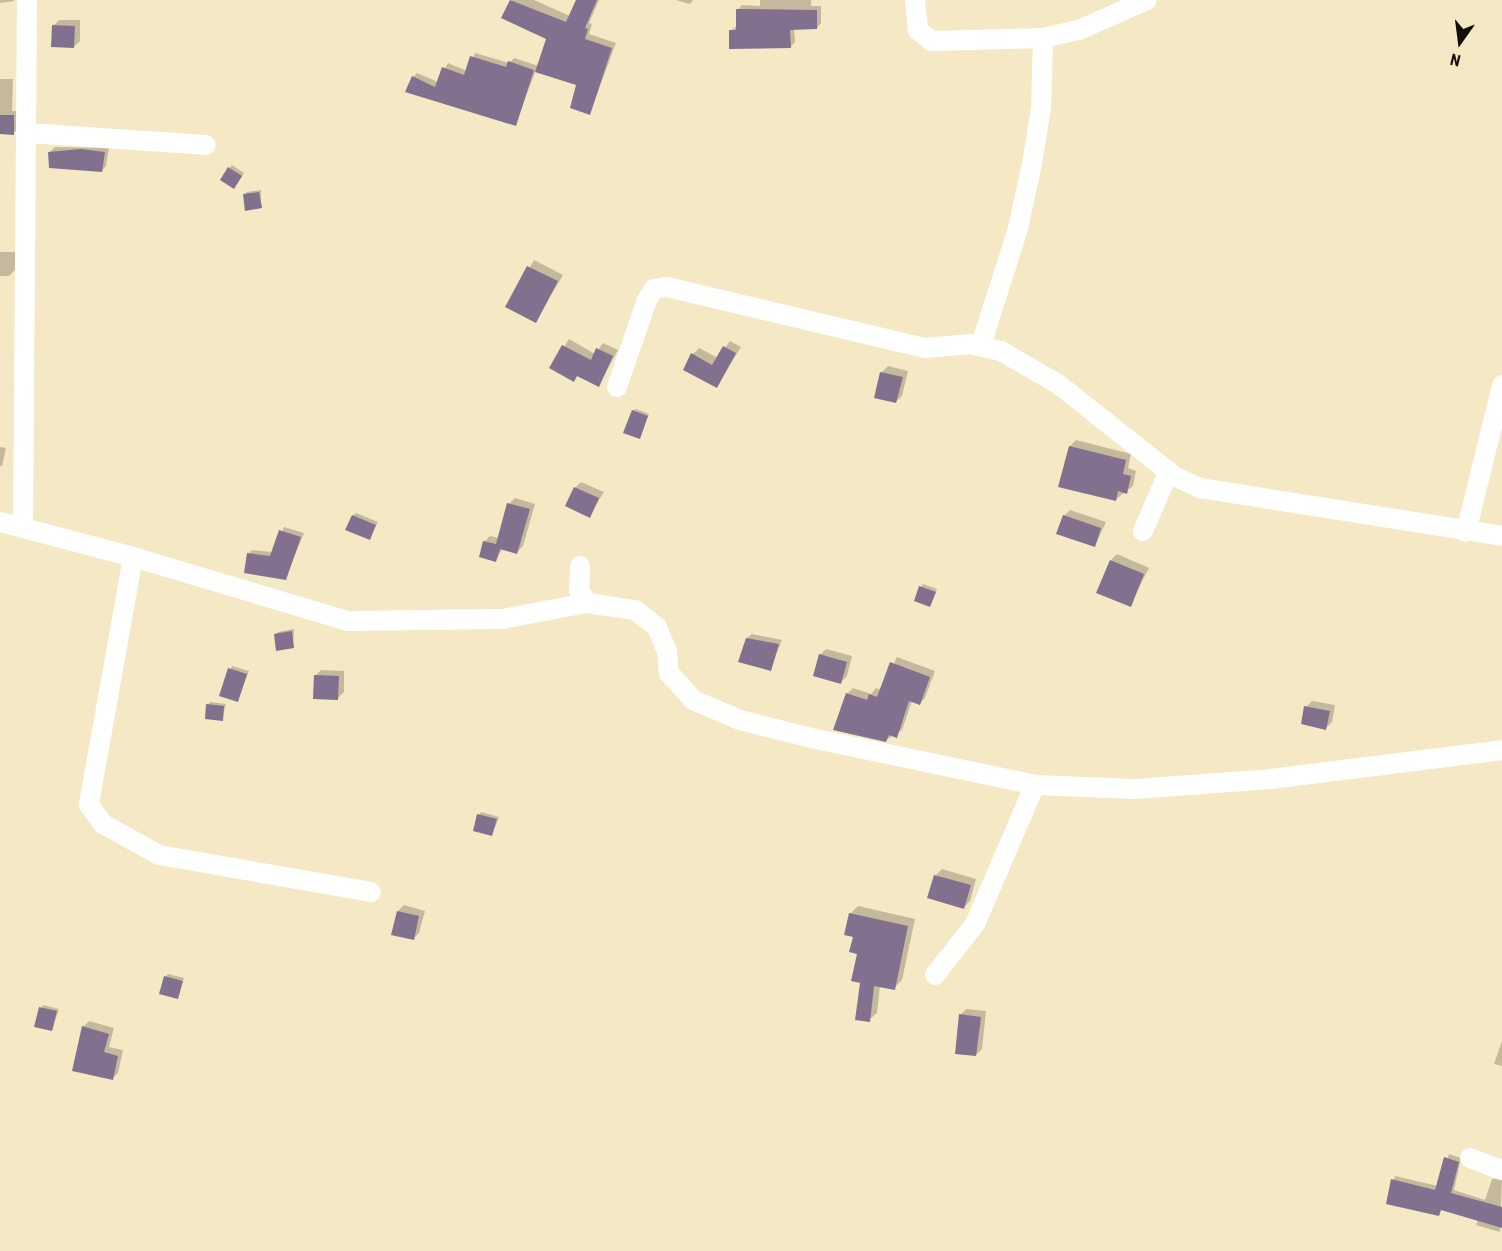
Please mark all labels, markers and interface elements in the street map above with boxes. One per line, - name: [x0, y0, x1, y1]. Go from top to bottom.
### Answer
- north arrow: [1430, 12, 1490, 72]
- text: N: [1448, 50, 1463, 70]

